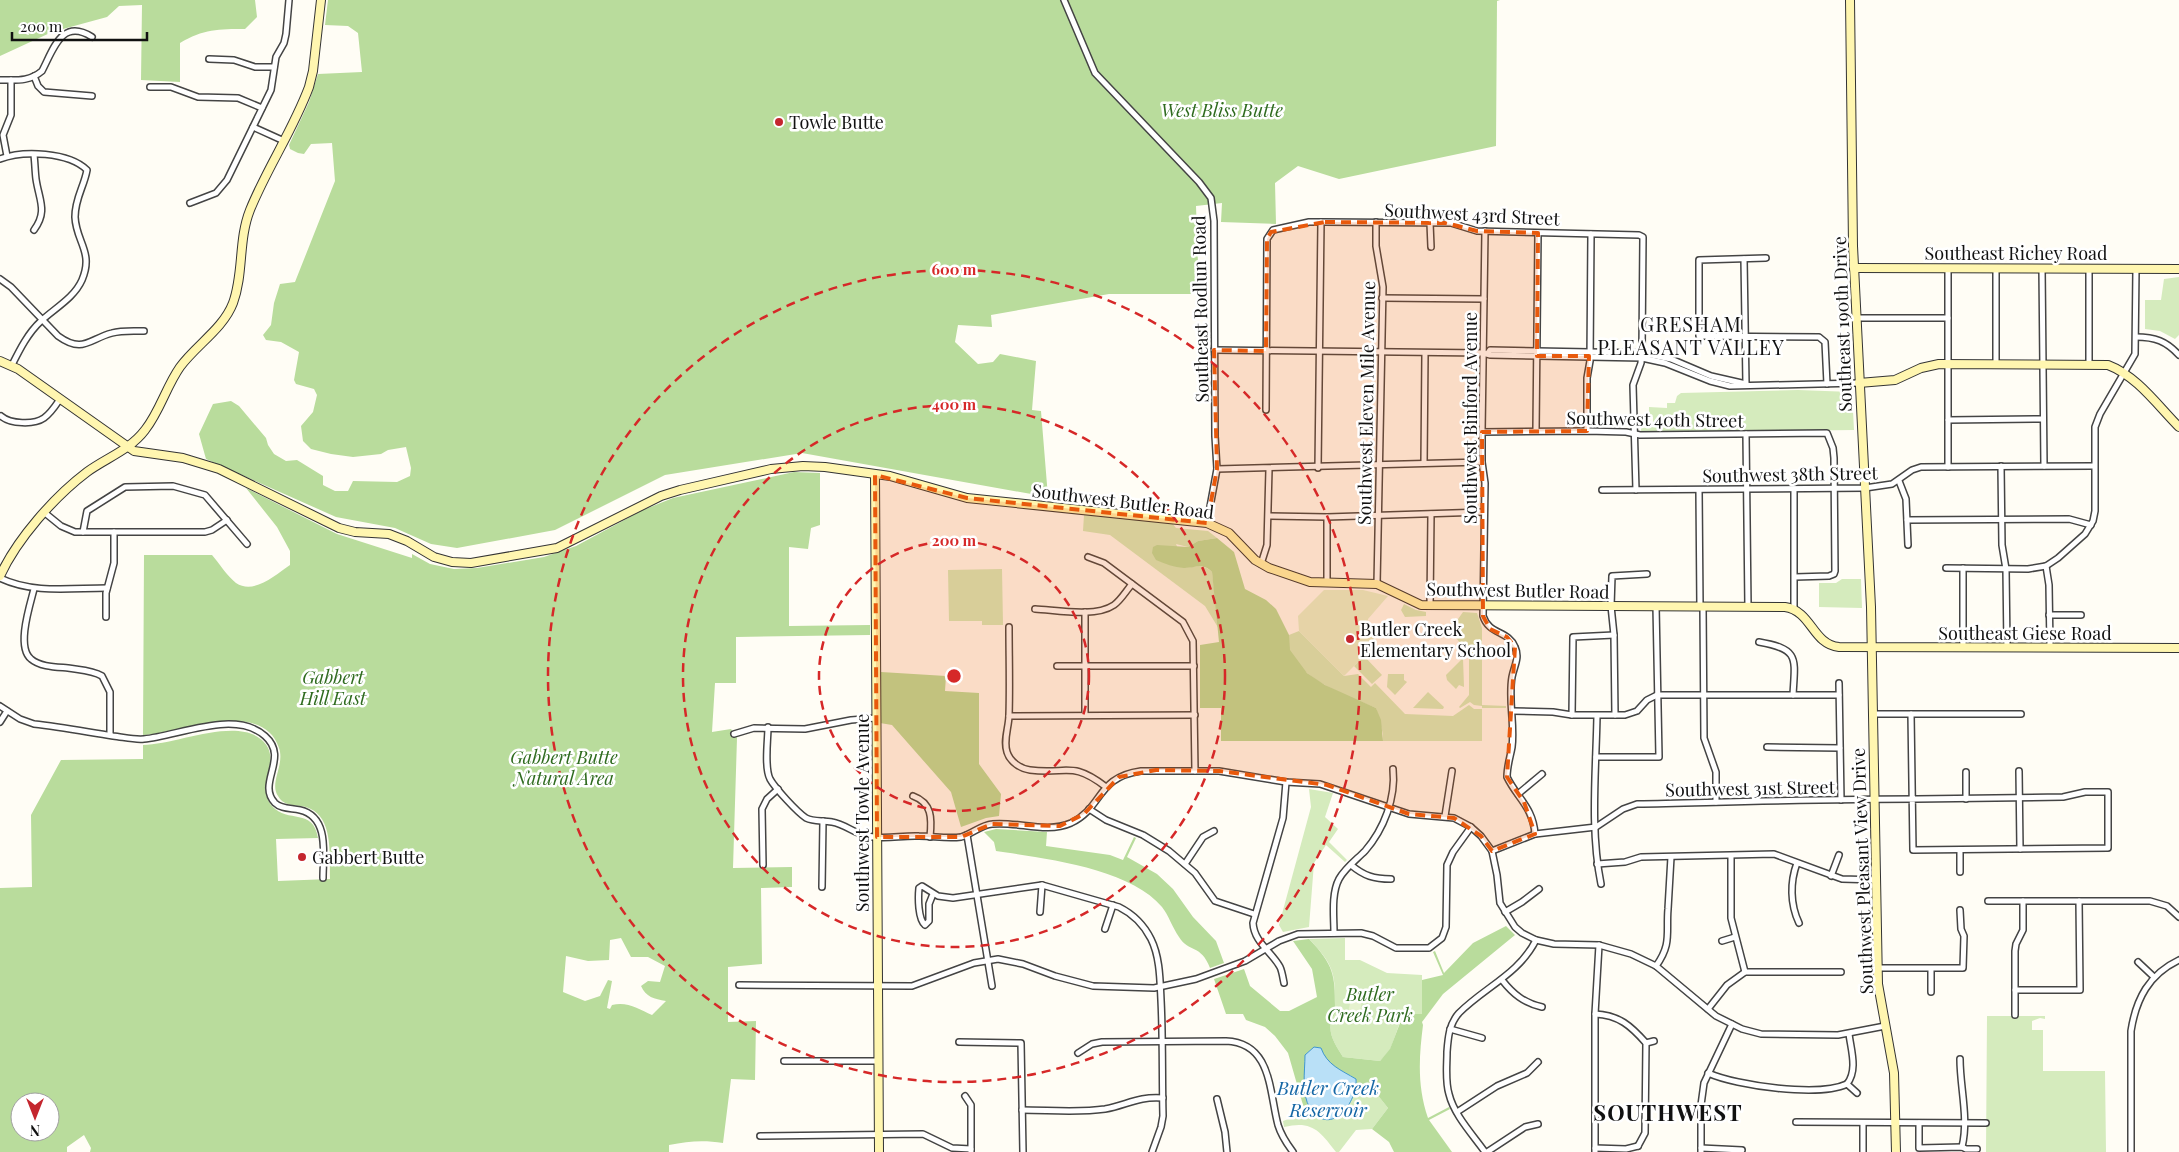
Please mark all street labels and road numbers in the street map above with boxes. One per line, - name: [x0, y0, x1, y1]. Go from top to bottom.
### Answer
- street label: Southwest 43rd Street: [1384, 197, 1561, 231]
- street label: Southeast Rodlun Road: [1186, 215, 1214, 403]
- street label: Southeast 190th Drive: [1827, 236, 1857, 412]
- street label: Southeast Richey Road: [1925, 241, 2108, 265]
- street label: Southwest Eleven Mile Avenue: [1352, 281, 1380, 525]
- street label: Southwest Binford Avenue: [1458, 312, 1482, 524]
- street label: Southwest 40th Street: [1566, 405, 1744, 433]
- street label: Southwest 38th Street: [1702, 460, 1879, 488]
- street label: Southwest Butler Road: [1031, 478, 1216, 524]
- street label: Southwest Butler Road: [1426, 576, 1610, 604]
- street label: Southeast Giese Road: [1938, 621, 2112, 645]
- street label: Southwest Towle Avenue: [850, 714, 874, 912]
- street label: Southwest Pleasant View Drive: [1846, 747, 1878, 995]
- street label: Southwest 31st Street: [1665, 775, 1836, 801]

